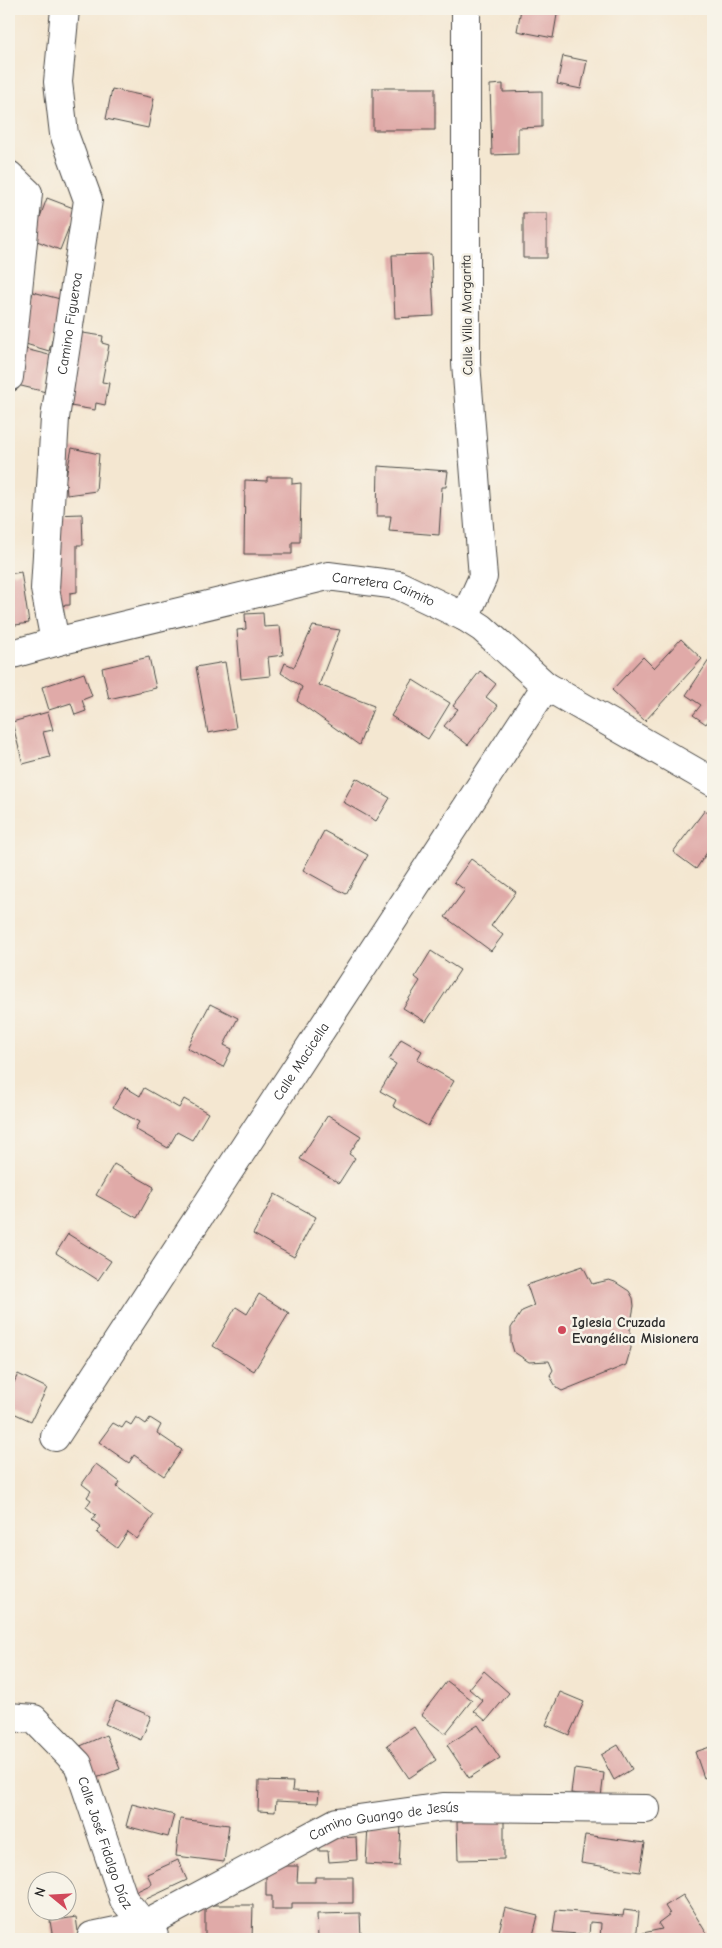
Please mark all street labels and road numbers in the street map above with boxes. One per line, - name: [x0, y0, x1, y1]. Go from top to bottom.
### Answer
- street label: Calle Villa Margarita: [457, 255, 477, 375]
- street label: Camino Figueroa: [53, 271, 85, 376]
- street label: Carretera Caimito: [331, 568, 438, 610]
- street label: Calle Macicella: [269, 1019, 332, 1103]
- street label: Calle José Fidalgo Díaz: [74, 1774, 136, 1912]
- street label: Camino Guango de Jesús: [306, 1798, 459, 1844]

